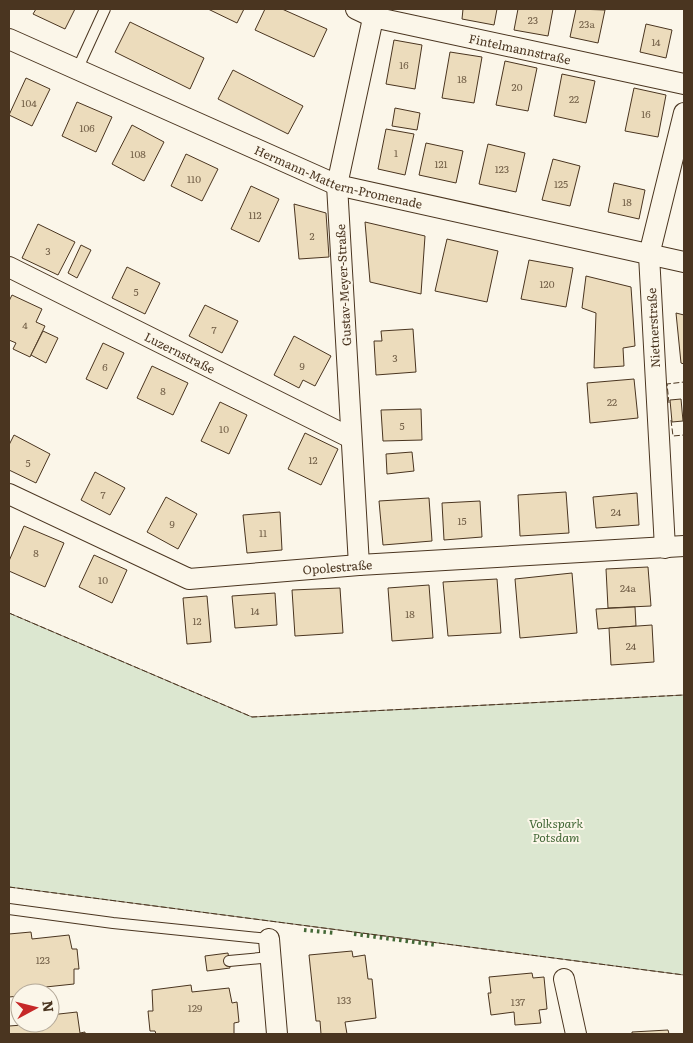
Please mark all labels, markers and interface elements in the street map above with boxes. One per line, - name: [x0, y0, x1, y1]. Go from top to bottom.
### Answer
- house number: 23: [528, 12, 538, 27]
- house number: 23a: [579, 16, 596, 31]
- street label: Fintelmannstraße: [467, 29, 572, 68]
- house number: 14: [651, 34, 661, 49]
- house number: 16: [399, 57, 409, 72]
- house number: 18: [457, 71, 467, 86]
- house number: 20: [512, 79, 523, 94]
- house number: 22: [569, 91, 579, 106]
- house number: 104: [21, 95, 37, 110]
- house number: 16: [641, 106, 651, 121]
- house number: 106: [79, 120, 95, 135]
- street label: Hermann-Mattern-Promenade: [252, 140, 424, 213]
- house number: 1: [394, 145, 398, 160]
- house number: 108: [130, 146, 146, 161]
- house number: 121: [434, 156, 448, 171]
- house number: 123: [495, 161, 509, 176]
- house number: 110: [187, 171, 201, 186]
- house number: 125: [554, 176, 568, 191]
- house number: 18: [622, 194, 632, 209]
- house number: 112: [248, 207, 262, 222]
- street label: Gustav-Meyer-Straße: [331, 224, 355, 346]
- house number: 2: [309, 228, 315, 243]
- house number: 3: [45, 243, 51, 258]
- house number: 120: [540, 276, 555, 291]
- house number: 5: [133, 284, 139, 299]
- street label: Nietnerstraße: [642, 287, 664, 369]
- house number: 4: [22, 317, 28, 332]
- house number: 7: [211, 322, 217, 337]
- street label: Luzernstraße: [141, 327, 218, 378]
- house number: 3: [392, 350, 398, 365]
- house number: 9: [299, 358, 305, 373]
- house number: 6: [102, 359, 108, 374]
- house number: 8: [160, 383, 166, 398]
- house number: 22: [607, 394, 617, 409]
- house number: 5: [399, 418, 405, 433]
- house number: 10: [219, 421, 229, 436]
- house number: 12: [308, 452, 318, 467]
- house number: 5: [25, 455, 31, 470]
- house number: 7: [100, 487, 106, 502]
- house number: 24: [611, 504, 622, 519]
- house number: 15: [457, 513, 467, 528]
- house number: 9: [169, 516, 175, 531]
- house number: 11: [259, 525, 267, 540]
- house number: 8: [33, 545, 39, 560]
- street label: Opolestraße: [302, 555, 373, 579]
- house number: 10: [98, 572, 108, 587]
- house number: 24a: [620, 580, 637, 595]
- house number: 14: [250, 603, 260, 618]
- house number: 18: [405, 606, 415, 621]
- house number: 12: [192, 613, 202, 628]
- house number: 24: [626, 638, 637, 653]
- park label: Volkspark Potsdam: [529, 814, 583, 846]
- house number: 123: [36, 952, 50, 967]
- north arrow: [10, 983, 60, 1033]
- house number: 133: [337, 992, 351, 1007]
- house number: 137: [511, 994, 525, 1009]
- text: N: [38, 999, 60, 1014]
- house number: 129: [188, 1000, 202, 1015]

